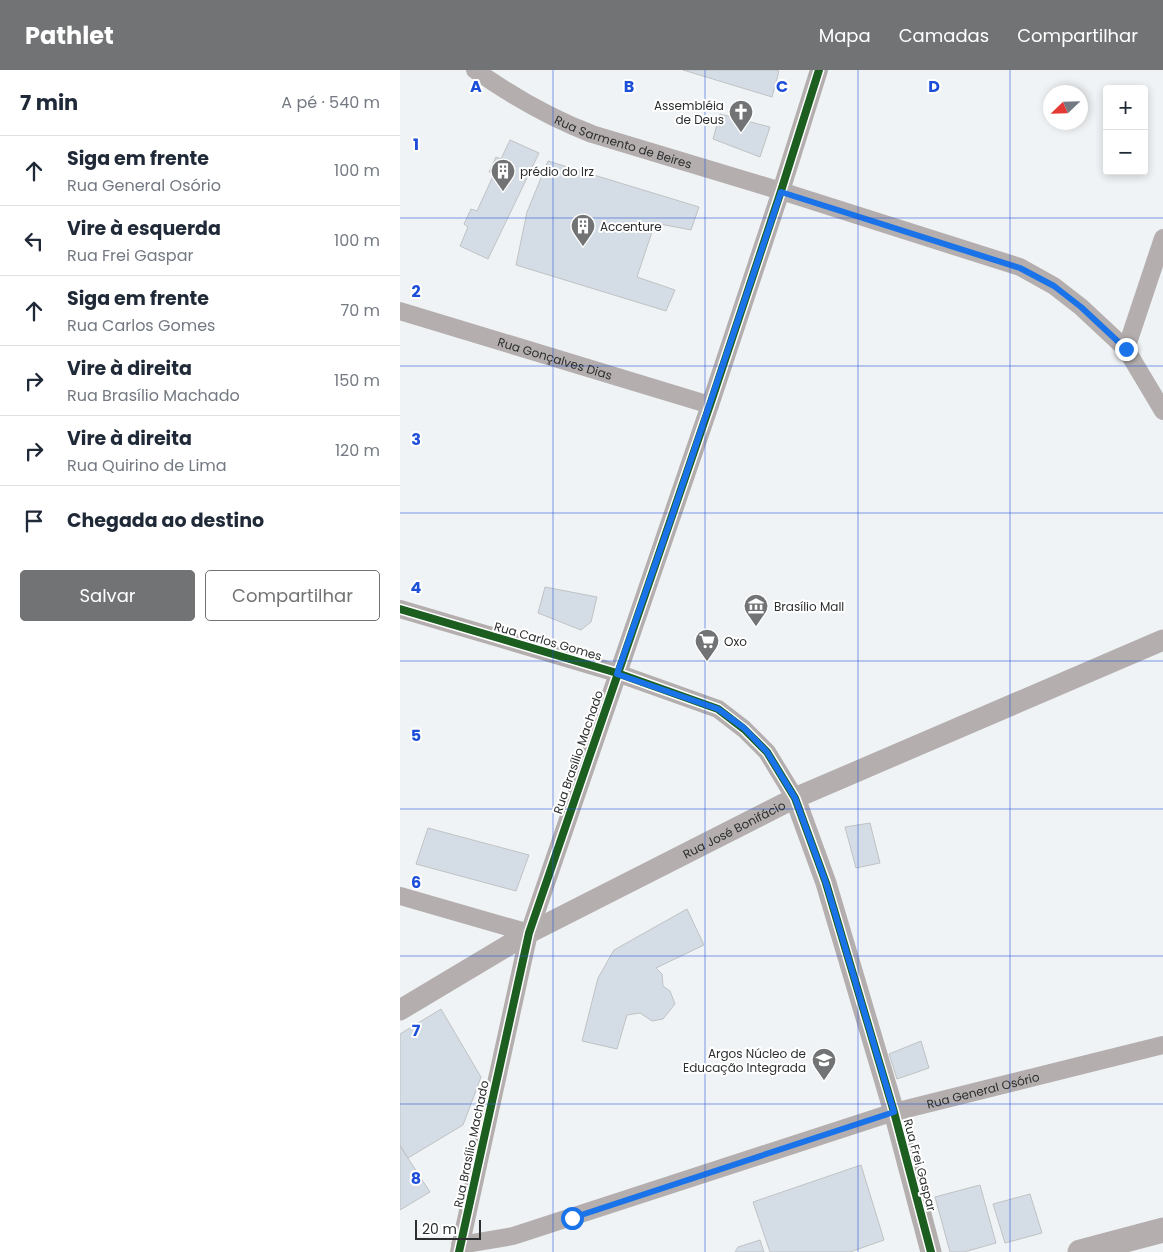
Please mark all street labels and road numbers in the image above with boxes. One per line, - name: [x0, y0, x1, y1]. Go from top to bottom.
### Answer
- street label: Rua Sarmento de Beires: [552, 111, 694, 172]
- street label: Rua Gonçalves Dias: [496, 333, 614, 383]
- street label: Rua Carlos Gomes: [492, 617, 604, 665]
- street label: Rua Brasílio Machado: [549, 688, 607, 816]
- street label: Rua José Bonifácio: [680, 796, 788, 862]
- street label: Rua General Osório: [925, 1068, 1041, 1112]
- street label: Rua Brasílio Machado: [449, 1079, 493, 1209]
- street label: Rua Frei Gaspar: [900, 1117, 941, 1214]

